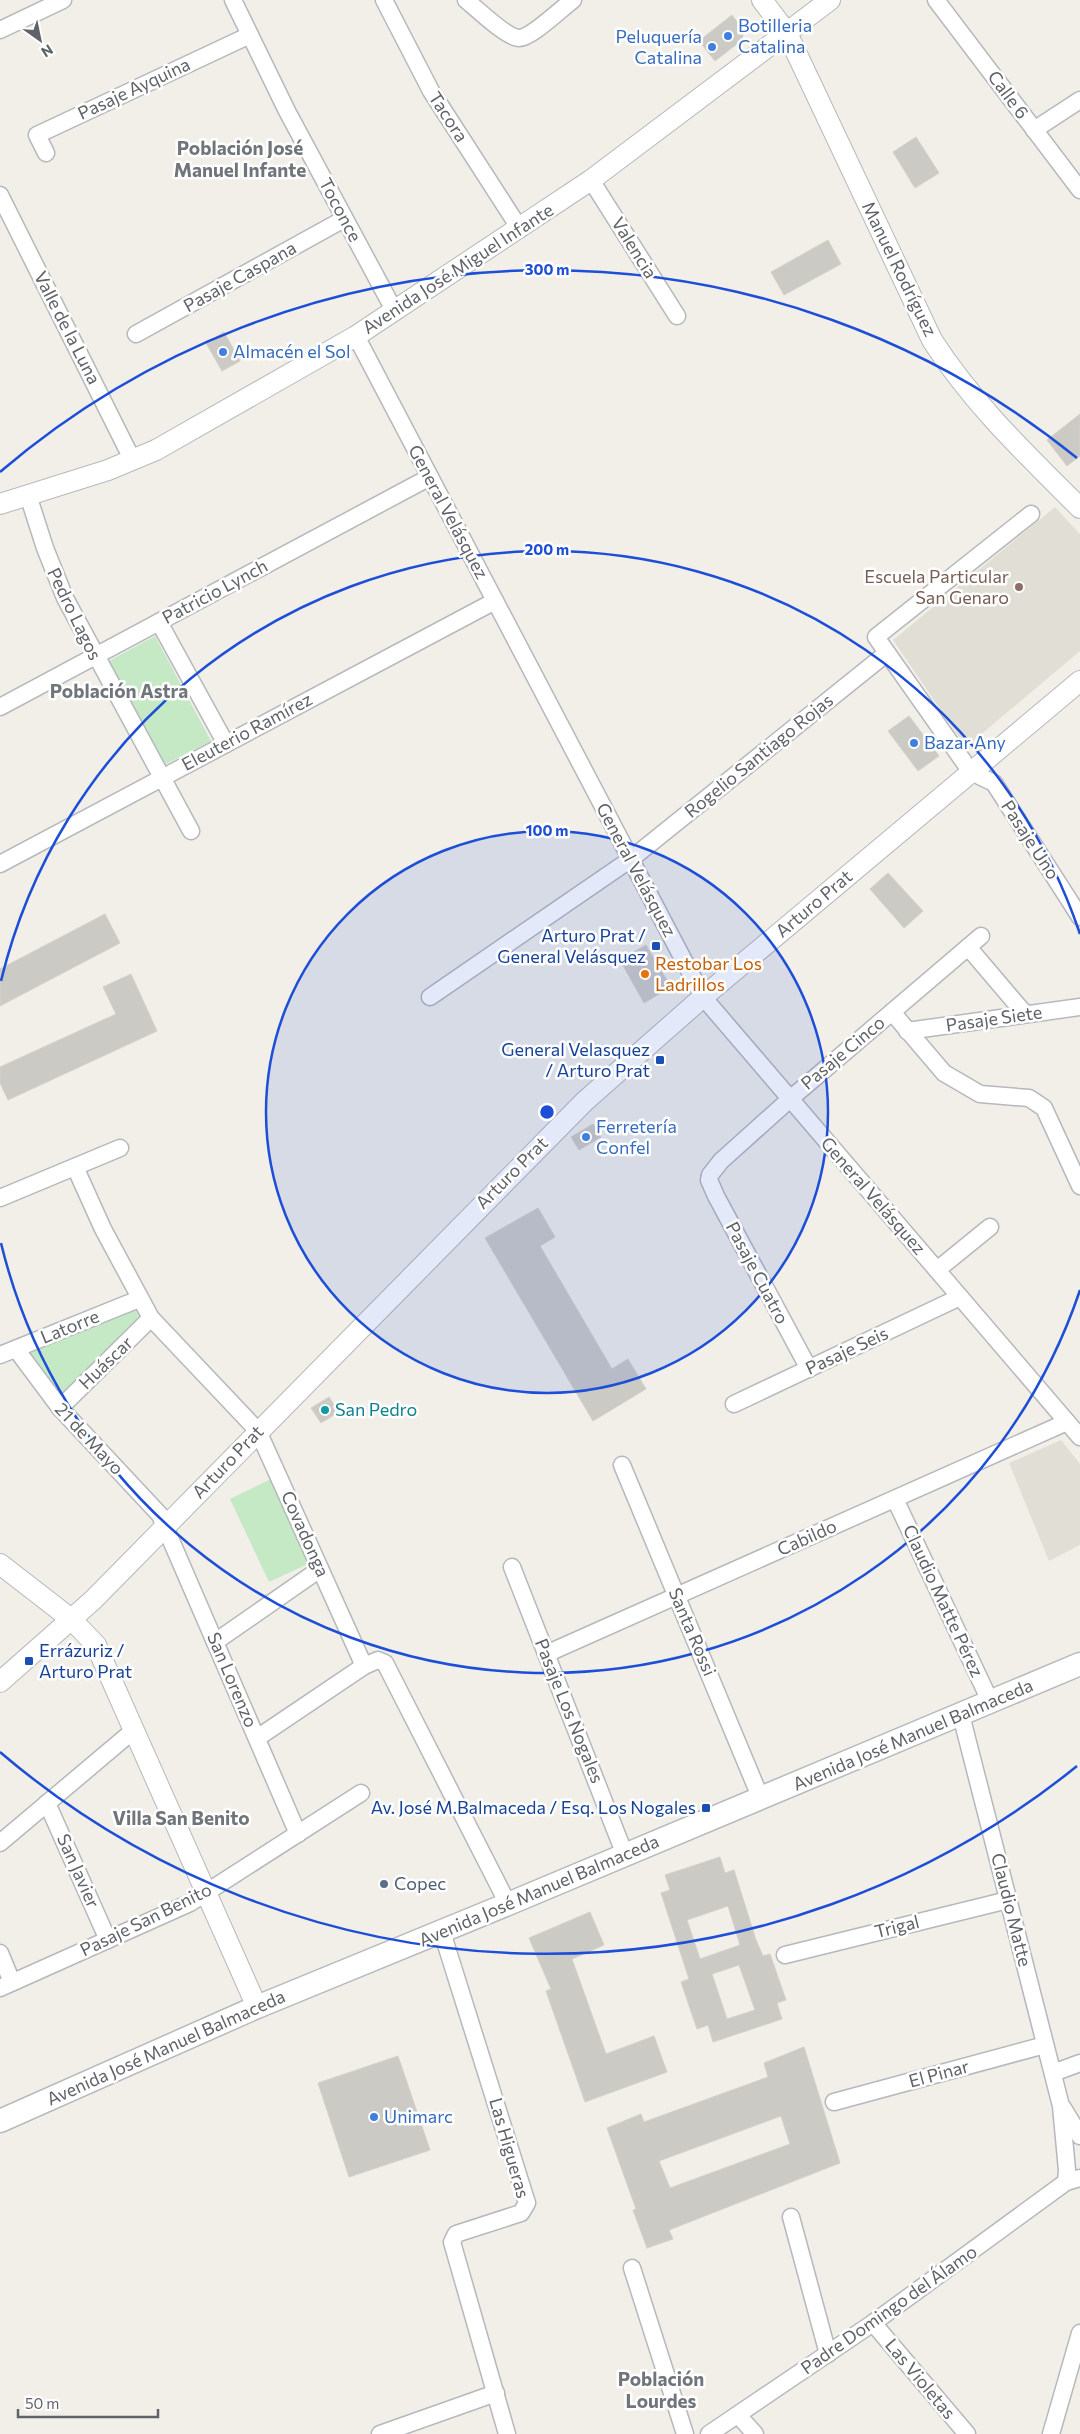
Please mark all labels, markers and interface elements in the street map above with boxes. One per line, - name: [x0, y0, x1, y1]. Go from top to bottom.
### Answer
- place label: Botilleria Catalina: [738, 14, 812, 57]
- north arrow: [15, 15, 65, 65]
- place label: Peluquería Catalina: [616, 25, 702, 68]
- marker: Botilleria Catalina: [722, 30, 734, 42]
- text: N: [38, 41, 56, 61]
- marker: Peluquería Catalina: [706, 41, 718, 53]
- street label: Pasaje Ayquina: [74, 52, 193, 124]
- street label: Calle 6: [984, 66, 1034, 123]
- street label: Tacora: [425, 87, 473, 146]
- district label: Población José Manuel Infante: [174, 136, 306, 181]
- street label: Toconce: [315, 174, 367, 245]
- street label: Avenida José Miguel Infante: [358, 198, 557, 338]
- street label: Manuel Rodríguez: [858, 198, 942, 340]
- street label: Valencia: [607, 213, 662, 282]
- street label: Pasaje Caspana: [179, 236, 300, 316]
- text: 300 m: [525, 260, 569, 278]
- street label: Valle de la Luna: [30, 267, 106, 388]
- place label: Almacén el Sol: [233, 340, 351, 362]
- marker: Almacén el Sol: [217, 346, 229, 358]
- street label: General Velásquez: [404, 441, 494, 582]
- text: 200 m: [525, 540, 569, 558]
- street label: Patricio Lynch: [158, 554, 271, 628]
- street label: Pedro Lagos: [43, 564, 107, 663]
- place label: Escuela Particular San Genaro: [864, 565, 1009, 608]
- marker: Escuela Particular San Genaro: [1013, 581, 1025, 593]
- district label: Población Astra: [50, 679, 188, 702]
- street label: Eleuterio Ramírez: [178, 687, 316, 775]
- street label: Rogelio Santiago Rojas: [680, 689, 837, 822]
- place label: Bazar Any: [924, 731, 1006, 753]
- marker: Bazar Any: [908, 737, 920, 749]
- street label: Pasaje Uno: [997, 796, 1065, 883]
- street label: General Velásquez: [592, 799, 682, 940]
- text: 100 m: [526, 821, 568, 839]
- street label: Arturo Prat: [771, 865, 856, 942]
- place label: Arturo Prat / General Velásquez: [497, 924, 646, 967]
- marker: Arturo Prat / General Velásquez: [650, 940, 662, 952]
- place label: Restobar Los Ladrillos: [655, 952, 762, 995]
- marker: Restobar Los Ladrillos: [639, 968, 651, 980]
- street label: Pasaje Siete: [944, 1000, 1043, 1036]
- street label: Pasaje Cinco: [796, 1011, 889, 1094]
- place label: General Velasquez / Arturo Prat: [501, 1038, 650, 1081]
- marker: General Velasquez / Arturo Prat: [654, 1054, 666, 1066]
- centre of rings: [538, 1103, 556, 1121]
- place label: Ferretería Confel: [596, 1115, 677, 1158]
- marker: Ferretería Confel: [580, 1131, 592, 1143]
- street label: Arturo Prat: [471, 1132, 552, 1213]
- street label: General Velásquez: [817, 1132, 931, 1259]
- street label: Pasaje Cuatro: [722, 1218, 794, 1327]
- street label: Latorre: [37, 1304, 102, 1348]
- street label: Pasaje Seis: [802, 1321, 891, 1379]
- street label: Huáscar: [74, 1331, 137, 1393]
- street label: 21 de Mayo: [51, 1398, 129, 1479]
- place label: San Pedro: [335, 1398, 417, 1420]
- marker: San Pedro: [319, 1404, 331, 1416]
- street label: Arturo Prat: [187, 1420, 268, 1502]
- street label: Covadonga: [277, 1487, 335, 1580]
- street label: Cabildo: [773, 1514, 840, 1560]
- street label: Claudio Matte Pérez: [899, 1521, 989, 1680]
- street label: Santa Rossi: [665, 1584, 721, 1679]
- street label: San Lorenzo: [203, 1629, 263, 1730]
- street label: Pasaje Los Nogales: [531, 1635, 609, 1786]
- place label: Errázuriz / Arturo Prat: [39, 1639, 132, 1682]
- marker: Errázuriz / Arturo Prat: [23, 1655, 35, 1667]
- street label: Avenida José Manuel Balmaceda: [789, 1673, 1036, 1795]
- place label: Av. José M.Balmaceda / Esq. Los Nogales: [371, 1796, 696, 1818]
- marker: Av. José M.Balmaceda / Esq. Los Nogales: [700, 1802, 712, 1814]
- district label: Villa San Benito: [113, 1806, 250, 1829]
- street label: Avenida José Manuel Balmaceda: [415, 1829, 662, 1951]
- street label: San Javier: [53, 1830, 105, 1911]
- street label: Claudio Matte: [987, 1851, 1037, 1969]
- place label: Copec: [394, 1872, 446, 1894]
- street label: Pasaje San Benito: [76, 1878, 215, 1960]
- marker: Copec: [378, 1878, 390, 1890]
- street label: Trigal: [872, 1910, 921, 1942]
- street label: Avenida José Manuel Balmaceda: [43, 1984, 288, 2110]
- street label: El Pinar: [906, 2054, 971, 2092]
- street label: Las Higueras: [485, 2095, 535, 2200]
- place label: Unimarc: [384, 2105, 453, 2127]
- marker: Unimarc: [368, 2111, 380, 2123]
- street label: Padre Domingo del Álamo: [796, 2240, 981, 2378]
- street label: Las Violetas: [881, 2334, 961, 2423]
- district label: Población Lourdes: [618, 2367, 704, 2412]
- scale bar: [18, 2386, 158, 2418]
- text: 50 m: [25, 2394, 59, 2412]

